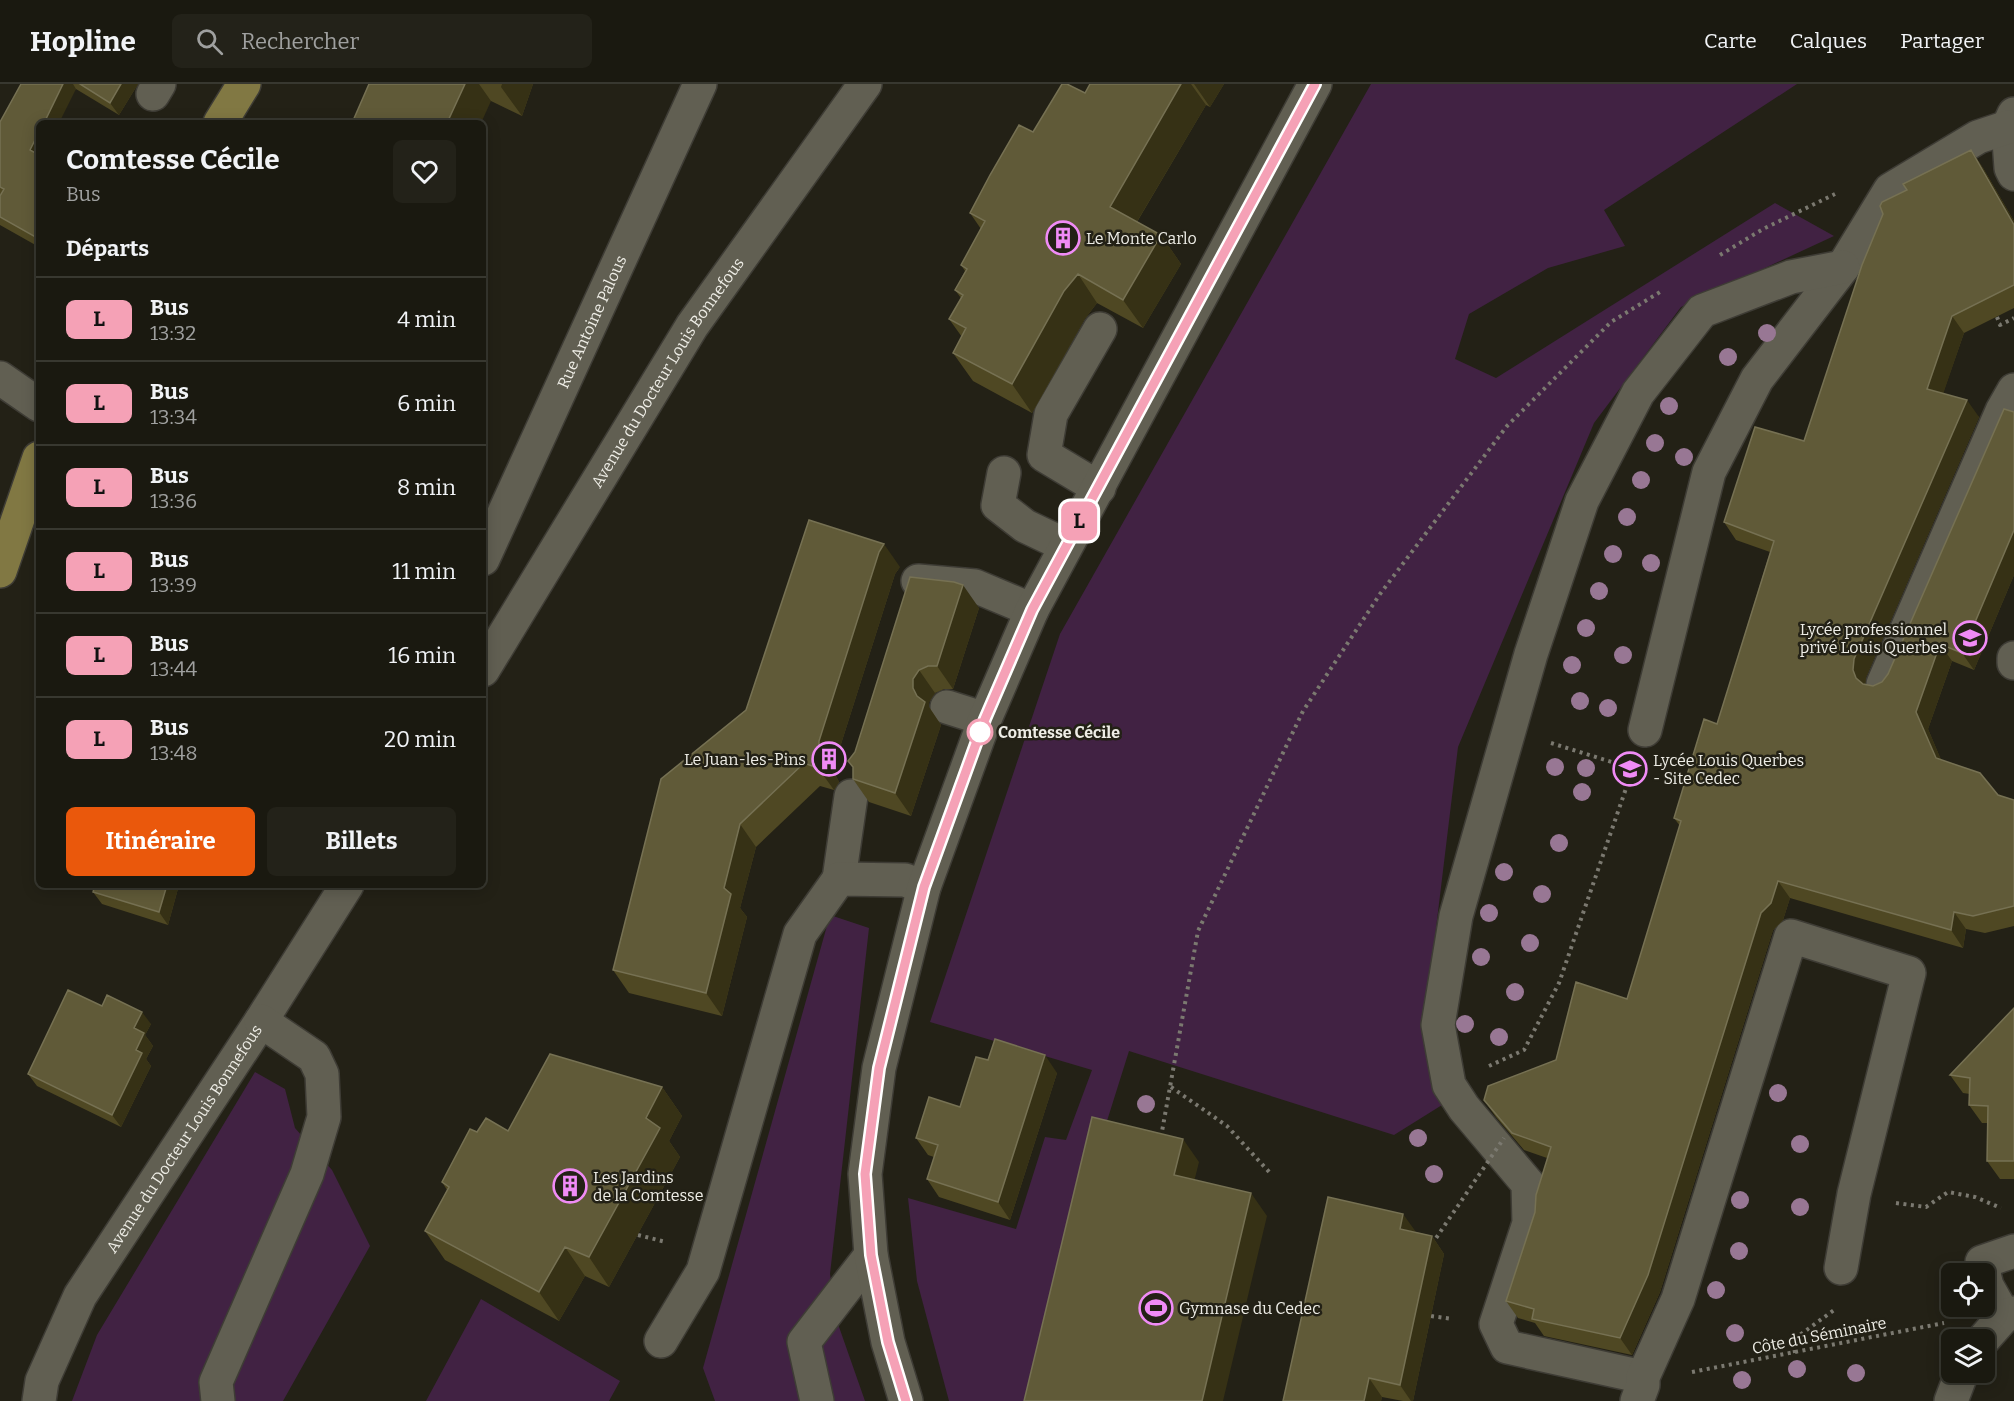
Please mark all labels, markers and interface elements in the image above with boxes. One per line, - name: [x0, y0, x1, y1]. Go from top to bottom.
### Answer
- search box: [172, 14, 592, 68]
- text: Hopline: [30, 25, 136, 58]
- icon: search: [193, 25, 226, 58]
- text: Rechercher: [241, 28, 359, 55]
- text: Carte: [1704, 28, 1757, 54]
- text: Calques: [1790, 28, 1867, 54]
- text: Partager: [1900, 28, 1984, 54]
- button: heart: [393, 140, 456, 203]
- text: Comtesse Cécile: [66, 143, 280, 176]
- text: Bus: [66, 182, 101, 206]
- building icon: Le Monte Carlo: [1045, 220, 1081, 256]
- place label: Le Monte Carlo: [1086, 229, 1197, 248]
- text: Départs: [66, 235, 149, 262]
- street label: Rue Antoine Palous: [553, 252, 631, 391]
- street label: Avenue du Docteur Louis Bonnefous: [587, 254, 748, 491]
- text: Bus: [150, 294, 189, 321]
- text: L: [93, 306, 105, 332]
- text: 4 min: [397, 306, 456, 333]
- text: 13:32: [150, 321, 196, 345]
- text: Bus: [150, 378, 189, 405]
- text: L: [93, 390, 105, 416]
- text: 6 min: [397, 390, 456, 417]
- text: 13:34: [150, 405, 197, 429]
- text: Bus: [150, 462, 189, 489]
- text: L: [93, 474, 105, 500]
- text: 8 min: [397, 474, 456, 501]
- text: 13:36: [150, 489, 197, 513]
- line badge: L: [1060, 502, 1098, 540]
- text: L: [1073, 508, 1085, 534]
- text: Bus: [150, 546, 189, 573]
- text: L: [93, 558, 105, 584]
- text: 11 min: [392, 558, 456, 585]
- text: 13:39: [150, 573, 197, 597]
- place label: Lycée professionnel privé Louis Querbes: [1800, 620, 1947, 657]
- school or university icon: Lycée professionnel privé Louis Querbes: [1952, 620, 1988, 656]
- text: Bus: [150, 630, 189, 657]
- text: L: [93, 642, 105, 668]
- text: 16 min: [388, 642, 456, 669]
- text: 13:44: [150, 657, 197, 681]
- text: Bus: [150, 714, 189, 741]
- marker: Comtesse Cécile: [967, 719, 993, 745]
- place label: Comtesse Cécile: [998, 723, 1120, 742]
- text: L: [93, 726, 105, 752]
- text: 20 min: [384, 726, 456, 753]
- text: 13:48: [150, 741, 197, 765]
- building icon: Le Juan-les-Pins: [811, 741, 847, 777]
- place label: Le Juan-les-Pins: [684, 750, 806, 769]
- school or university icon: Lycée Louis Querbes - Site Cedec: [1612, 751, 1648, 787]
- place label: Lycée Louis Querbes - Site Cedec: [1653, 751, 1804, 788]
- button: Itinéraire: [66, 807, 255, 876]
- button: Billets: [267, 807, 456, 876]
- street label: Avenue du Docteur Louis Bonnefous: [102, 1021, 266, 1256]
- building icon: Les Jardins de la Comtesse: [552, 1168, 588, 1204]
- place label: Les Jardins de la Comtesse: [593, 1168, 704, 1205]
- map controls: [1941, 1263, 1995, 1383]
- button: locate: [1941, 1263, 1995, 1317]
- sports icon: Gymnase du Cedec: [1138, 1290, 1174, 1326]
- place label: Gymnase du Cedec: [1179, 1299, 1320, 1318]
- street label: Côte du Séminaire: [1750, 1313, 1888, 1358]
- button: layers: [1941, 1329, 1995, 1383]

